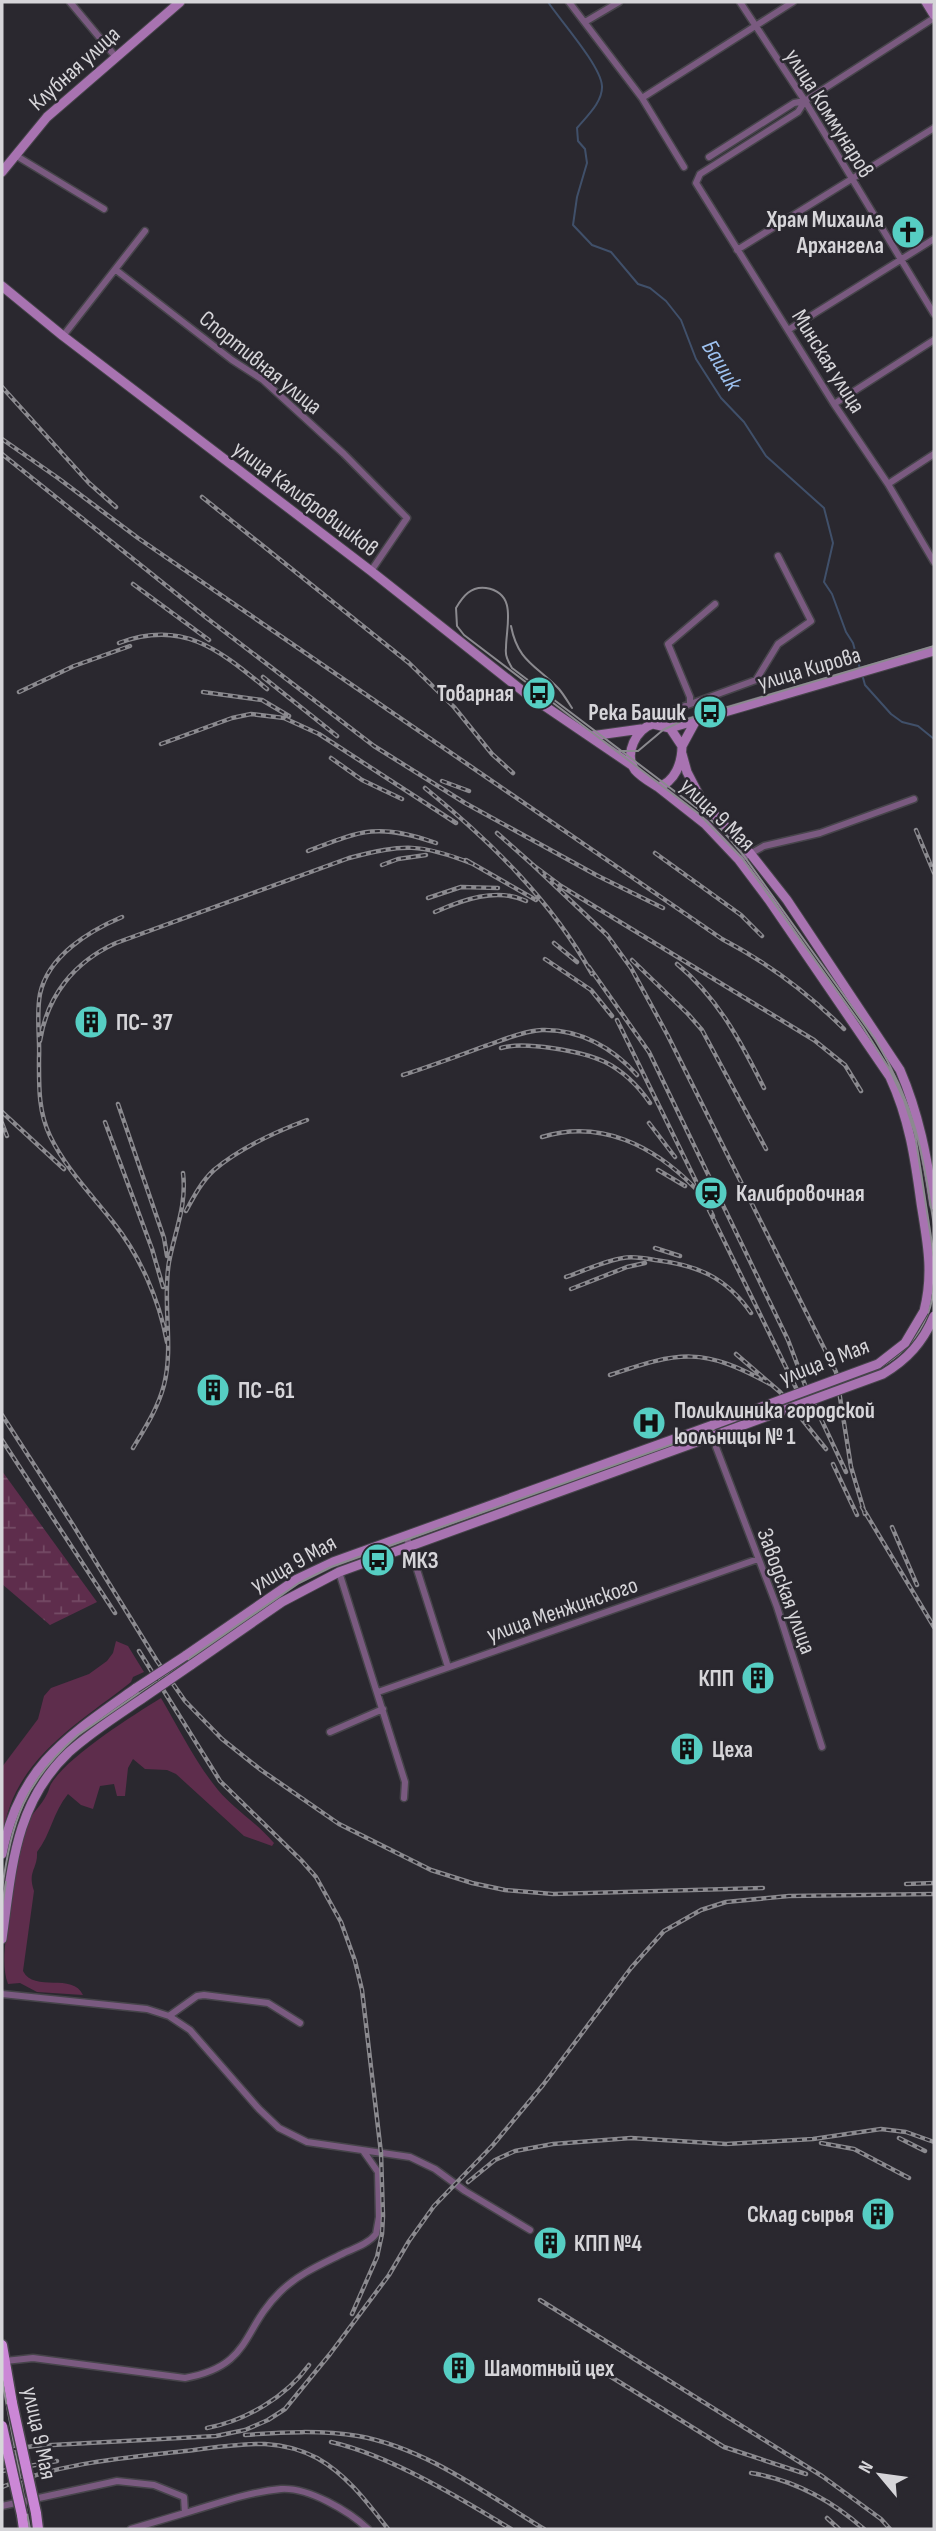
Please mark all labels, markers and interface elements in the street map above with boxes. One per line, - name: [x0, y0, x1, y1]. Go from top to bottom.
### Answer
- street label: Клубная улица: [23, 21, 126, 117]
- street label: улица Коммунаров: [778, 44, 880, 183]
- place label: Храм Михаила Архангела: [765, 206, 884, 260]
- church icon: Храм Михаила Архангела: [889, 213, 927, 251]
- street label: Минская улица: [785, 304, 871, 419]
- street label: Спортивная улица: [193, 305, 327, 421]
- water label: Башик: [695, 335, 748, 397]
- street label: улица Калибровщиков: [227, 435, 384, 563]
- street label: улица Кирова: [754, 641, 864, 697]
- bus stop icon: Товарная: [520, 674, 558, 712]
- place label: Товарная: [437, 680, 514, 708]
- bus stop icon: Река Башик: [691, 693, 729, 731]
- place label: Река Башик: [588, 699, 686, 727]
- street label: улица 9 Мая: [674, 772, 761, 857]
- building icon: ПС- 37: [72, 1003, 110, 1041]
- place label: ПС- 37: [116, 1009, 173, 1037]
- station icon: Калибровочная: [692, 1174, 730, 1212]
- place label: Калибровочная: [736, 1180, 865, 1208]
- street label: улица 9 Мая: [775, 1332, 873, 1392]
- building icon: ПС -61: [194, 1371, 232, 1409]
- place label: ПС -61: [238, 1377, 294, 1405]
- place label: Поликлиника городской юольницы № 1: [674, 1397, 875, 1451]
- hospital icon: Поликлиника городской юольницы № 1: [630, 1404, 668, 1442]
- street label: Заводская улица: [750, 1525, 822, 1658]
- street label: улица 9 Мая: [246, 1529, 341, 1599]
- bus stop icon: МКЗ: [359, 1541, 397, 1579]
- place label: МКЗ: [402, 1547, 438, 1575]
- street label: улица Менжинского: [483, 1571, 642, 1649]
- building icon: КПП: [739, 1659, 777, 1697]
- place label: КПП: [698, 1665, 734, 1693]
- building icon: Цеха: [668, 1730, 706, 1768]
- place label: Цеха: [712, 1736, 753, 1764]
- building icon: Склад сырья: [859, 2195, 897, 2233]
- place label: Склад сырья: [747, 2201, 854, 2229]
- building icon: КПП №4: [531, 2224, 569, 2262]
- place label: КПП №4: [574, 2230, 642, 2258]
- building icon: Шамотный цех: [440, 2349, 478, 2387]
- place label: Шамотный цех: [484, 2355, 615, 2383]
- street label: улица 9 Мая: [16, 2384, 62, 2482]
- north arrow: [845, 2440, 915, 2510]
- text: N: [854, 2457, 879, 2478]

